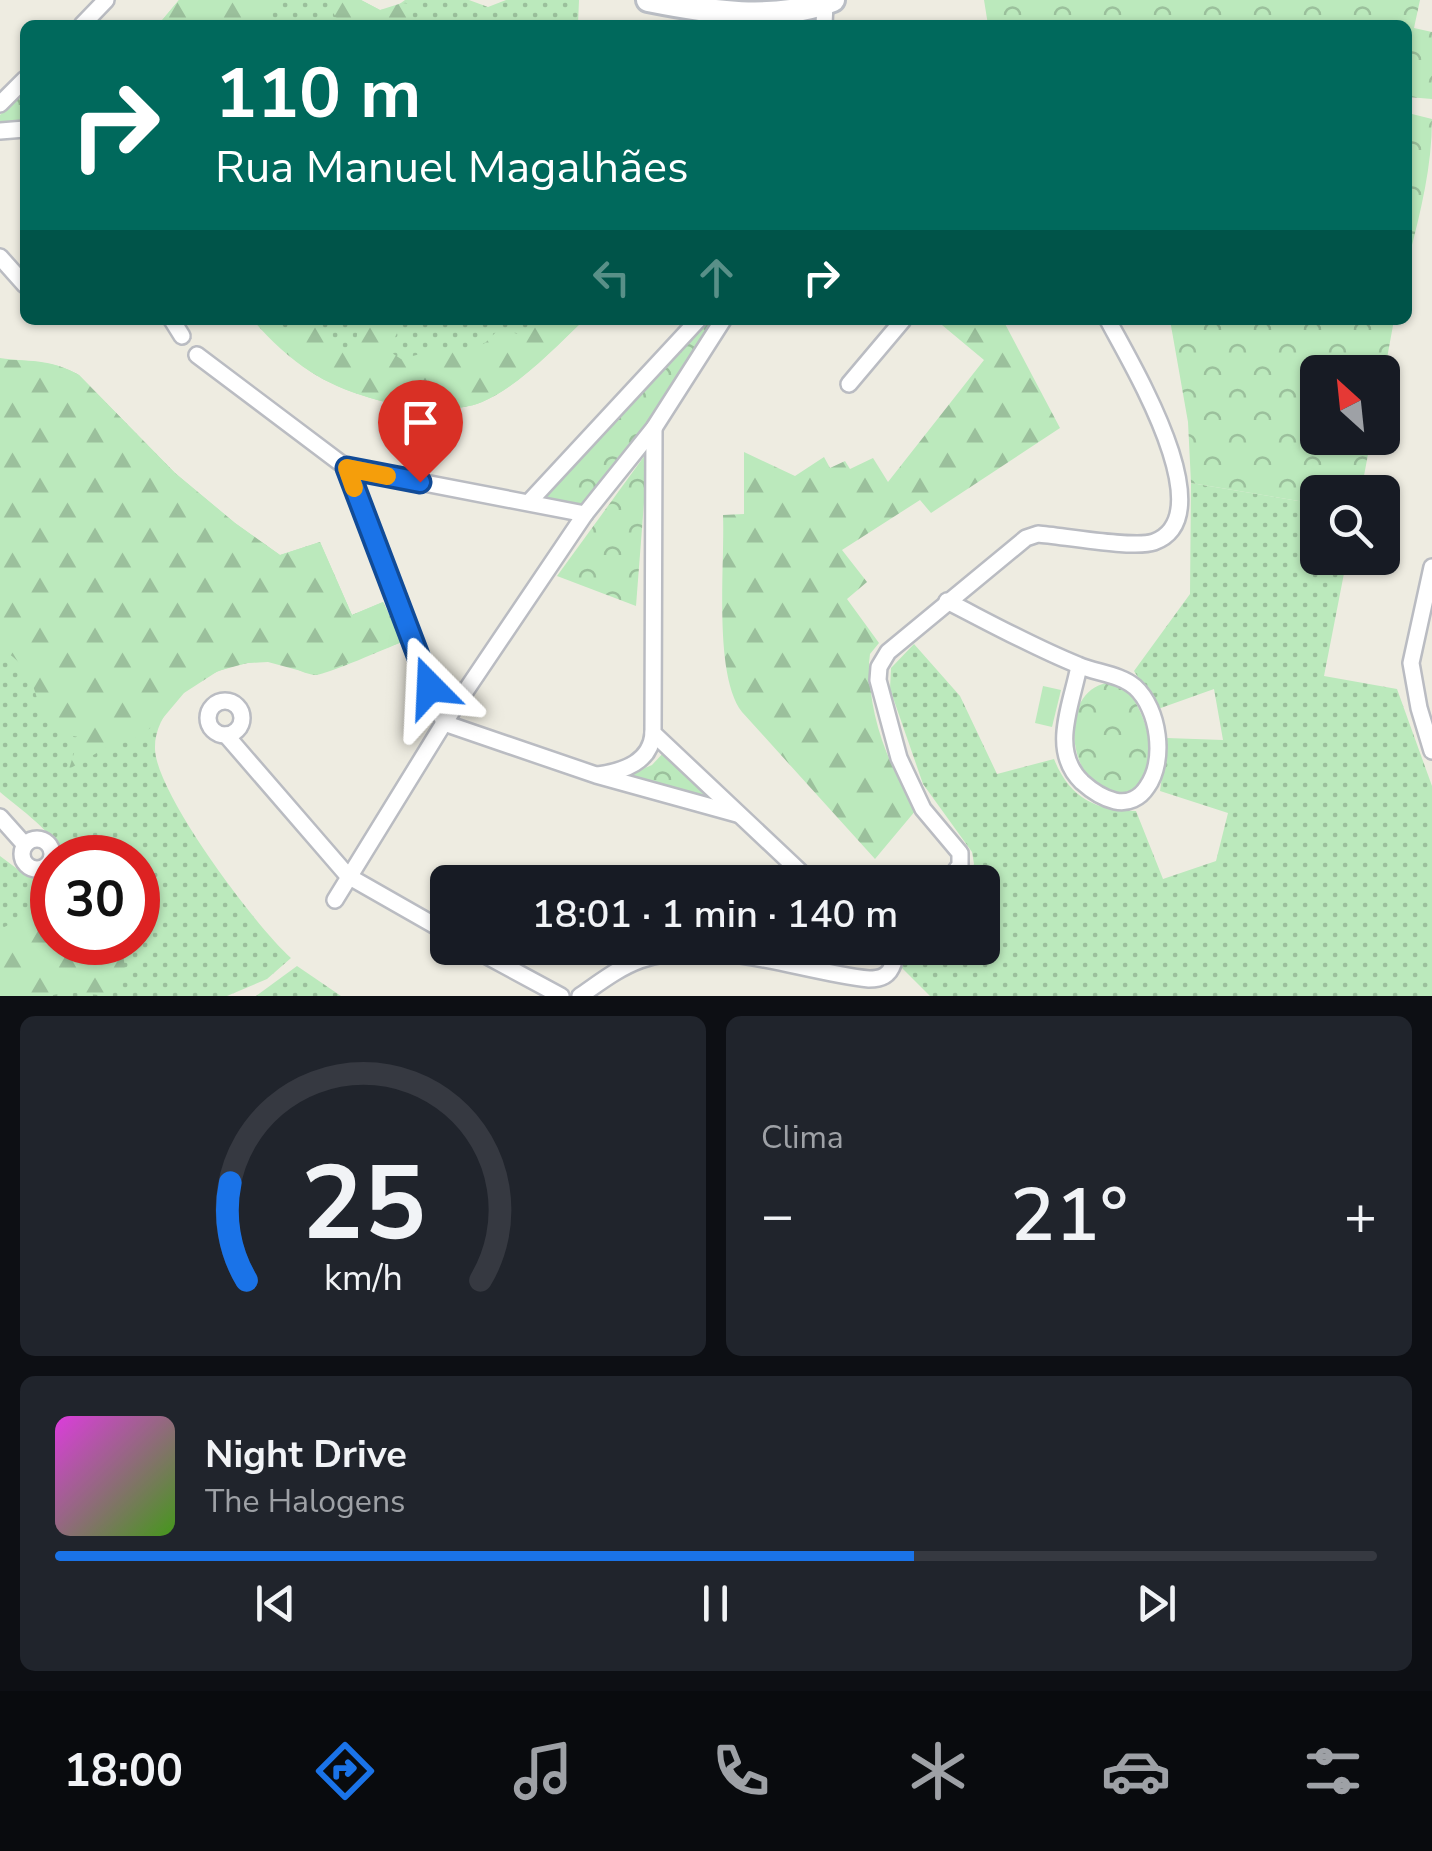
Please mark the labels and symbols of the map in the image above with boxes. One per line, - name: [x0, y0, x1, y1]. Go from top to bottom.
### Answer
- north arrow: [1300, 355, 1400, 455]
- pin: [378, 380, 463, 483]
- position arrow: [378, 635, 482, 739]
- speed limit sign: 30: [30, 835, 160, 965]

